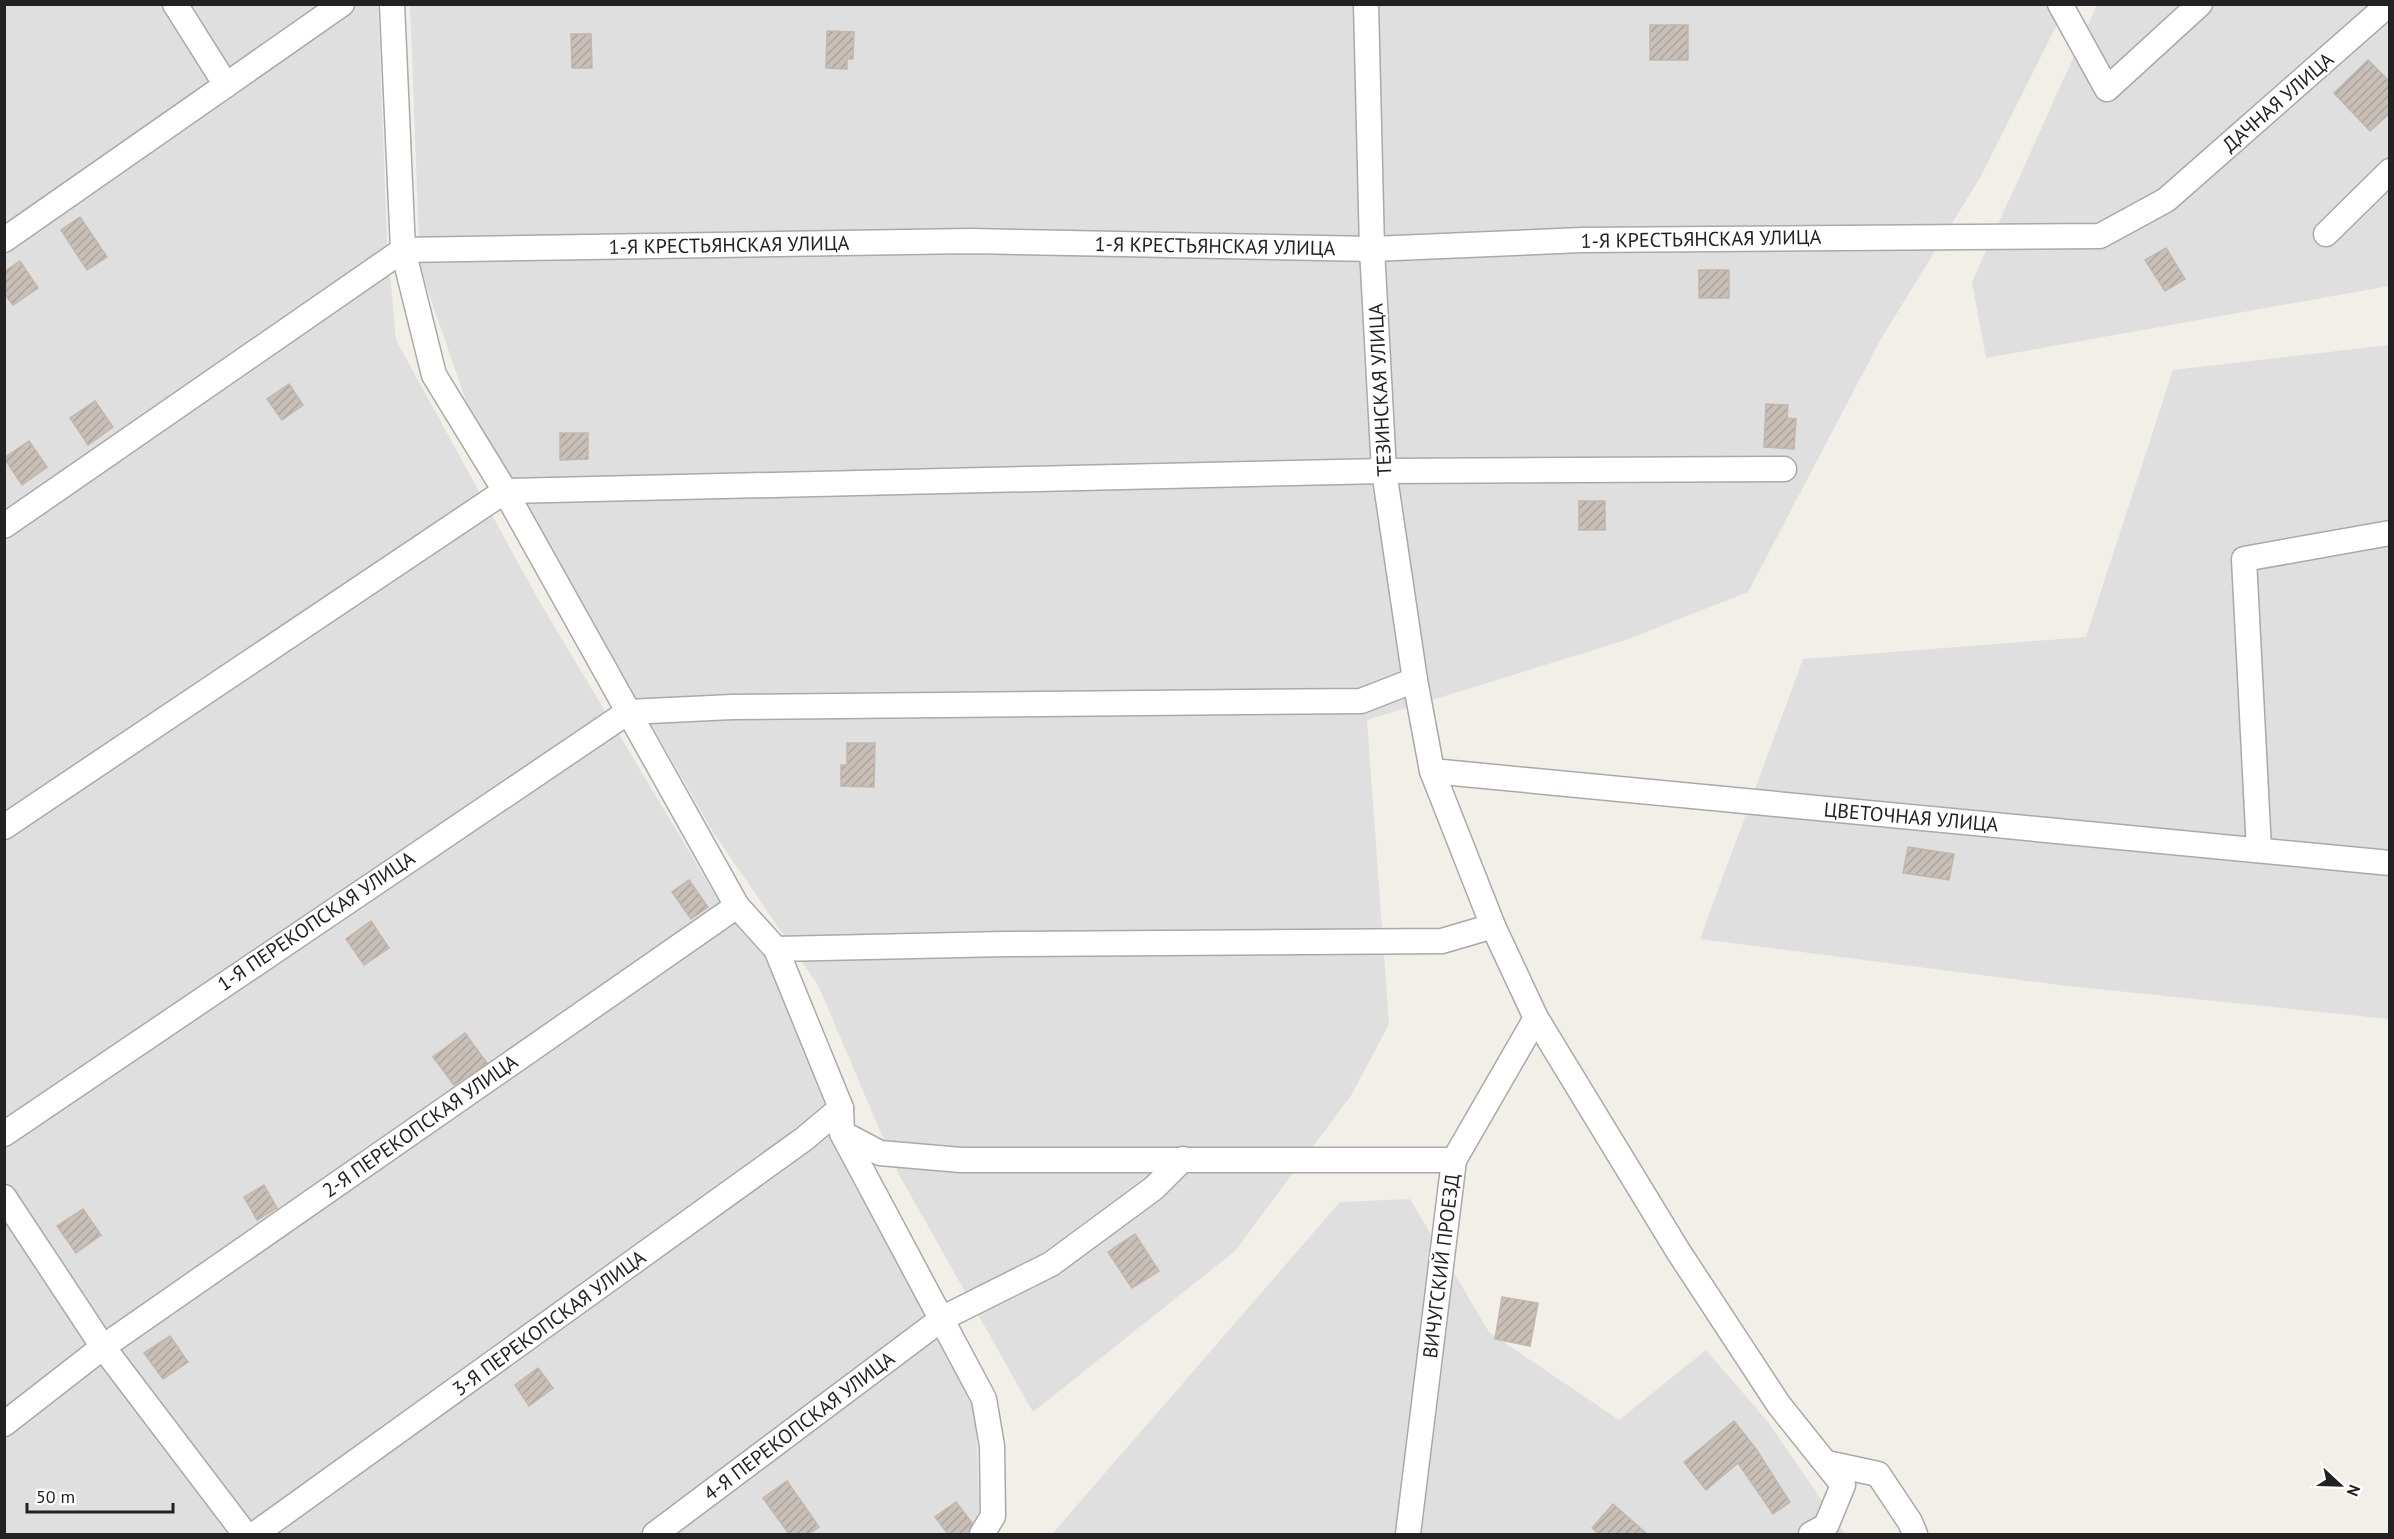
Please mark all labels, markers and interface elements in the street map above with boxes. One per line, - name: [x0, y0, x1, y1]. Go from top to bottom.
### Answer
- street label: ДАЧНАЯ УЛИЦА: [2217, 46, 2339, 157]
- street label: 1-Я КРЕСТЬЯНСКАЯ УЛИЦА: [1580, 224, 1822, 254]
- street label: 1-Я КРЕСТЬЯНСКАЯ УЛИЦА: [608, 230, 850, 260]
- street label: 1-Я КРЕСТЬЯНСКАЯ УЛИЦА: [1094, 231, 1336, 261]
- street label: ТЕЗИНСКАЯ УЛИЦА: [1362, 303, 1398, 477]
- street label: ЦВЕТОЧНАЯ УЛИЦА: [1823, 796, 2000, 838]
- street label: 1-Я ПЕРЕКОПСКАЯ УЛИЦА: [212, 845, 420, 997]
- street label: 2-Я ПЕРЕКОПСКАЯ УЛИЦА: [317, 1048, 523, 1203]
- street label: ВИЧУГСКИЙ ПРОЕЗД: [1417, 1172, 1465, 1360]
- street label: 3-Я ПЕРЕКОПСКАЯ УЛИЦА: [447, 1244, 651, 1402]
- street label: 4-Я ПЕРЕКОПСКАЯ УЛИЦА: [698, 1345, 900, 1506]
- north arrow: [2310, 1455, 2370, 1515]
- scale bar: [27, 1476, 172, 1514]
- text: N: [2343, 1482, 2365, 1499]
- text: 50 m: [36, 1485, 75, 1508]

